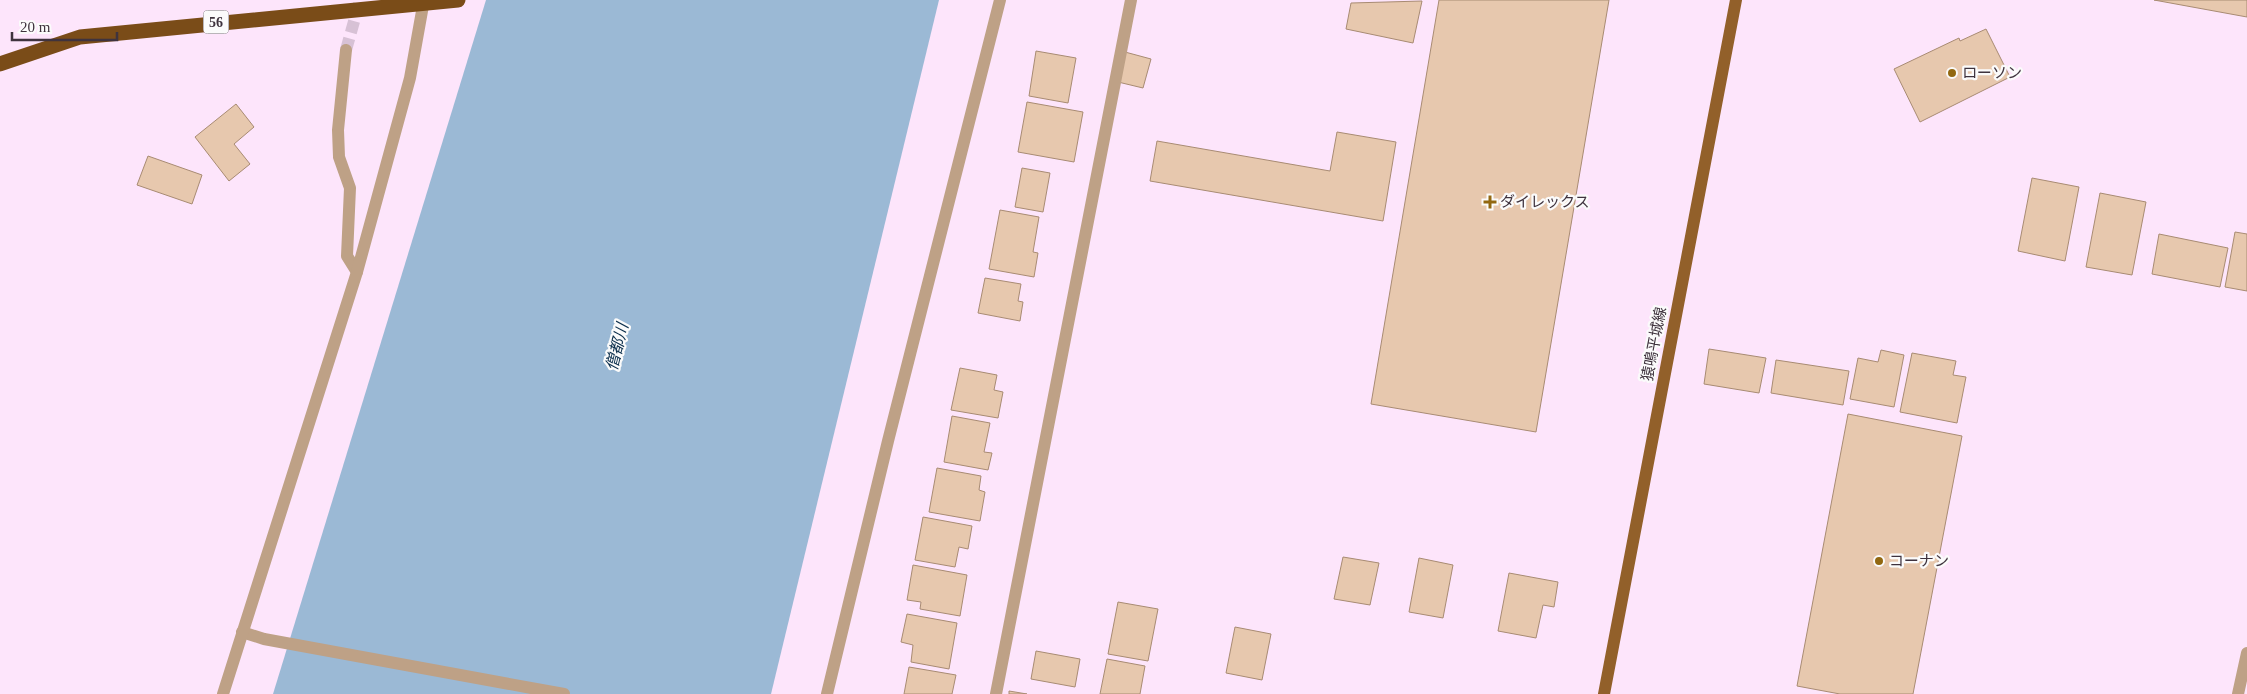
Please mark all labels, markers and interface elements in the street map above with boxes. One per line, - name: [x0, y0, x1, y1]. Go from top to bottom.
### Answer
- scale bar: [12, 10, 118, 42]
- road number: 56: [204, 11, 228, 34]
- text: 20 m: [20, 19, 51, 35]
- place label: ローソン: [1962, 65, 2022, 81]
- marker: ローソン: [1946, 67, 1958, 79]
- place label: ダイレックス: [1500, 194, 1590, 210]
- marker: ダイレックス: [1484, 196, 1496, 208]
- street label: 猿鳴平城線: [1639, 306, 1669, 382]
- water label: 僧都川: [603, 320, 632, 372]
- place label: コーナン: [1889, 553, 1949, 569]
- marker: コーナン: [1873, 555, 1885, 567]

